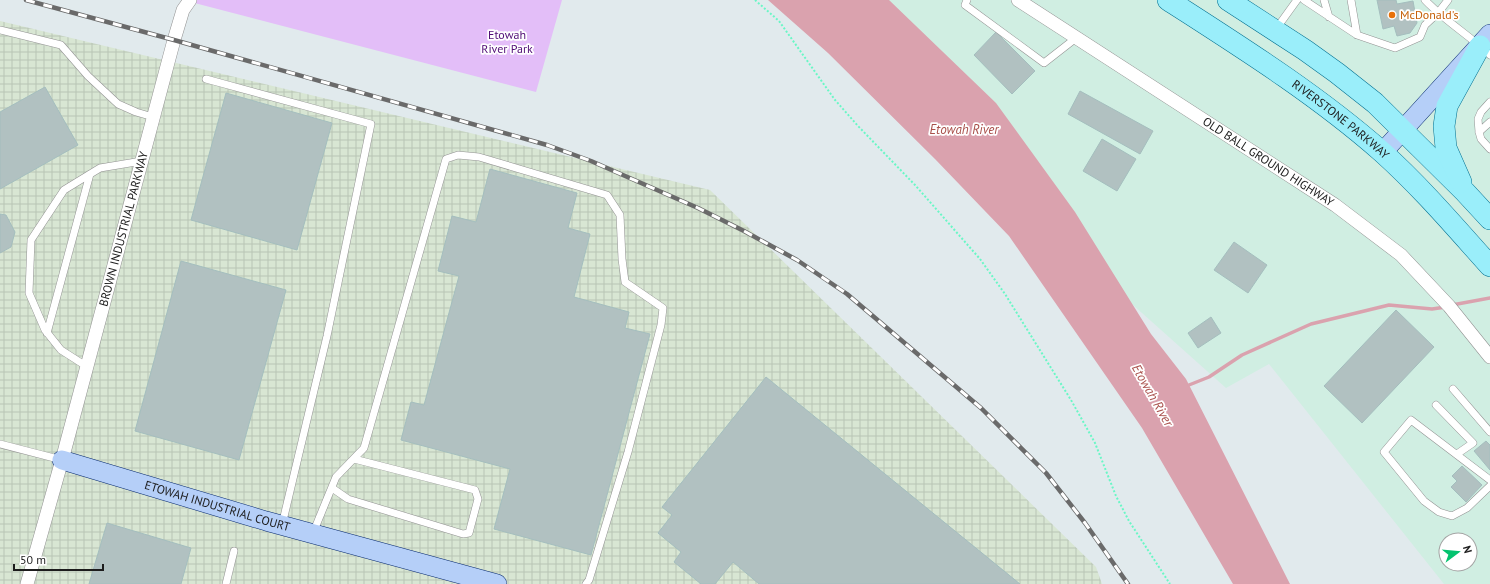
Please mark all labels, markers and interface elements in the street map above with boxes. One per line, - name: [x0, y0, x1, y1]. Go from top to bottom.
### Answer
- place label: McDonald's: [1400, 7, 1459, 22]
- marker: McDonald's: [1387, 10, 1397, 20]
- park label: Etowah River Park: [481, 27, 533, 56]
- street label: RIVERSTONE PARKWAY: [1289, 76, 1393, 162]
- street label: OLD BALL GROUND HIGHWAY: [1200, 113, 1337, 210]
- water label: Etowah River: [929, 121, 999, 138]
- street label: BROWN INDUSTRIAL PARKWAY: [95, 149, 151, 308]
- water label: Etowah River: [1128, 361, 1178, 430]
- street label: ETOWAH INDUSTRIAL COURT: [143, 477, 292, 534]
- north arrow: [1438, 532, 1478, 572]
- text: N: [1460, 544, 1475, 555]
- scale bar: [14, 546, 103, 572]
- text: 50 m: [20, 552, 46, 567]

